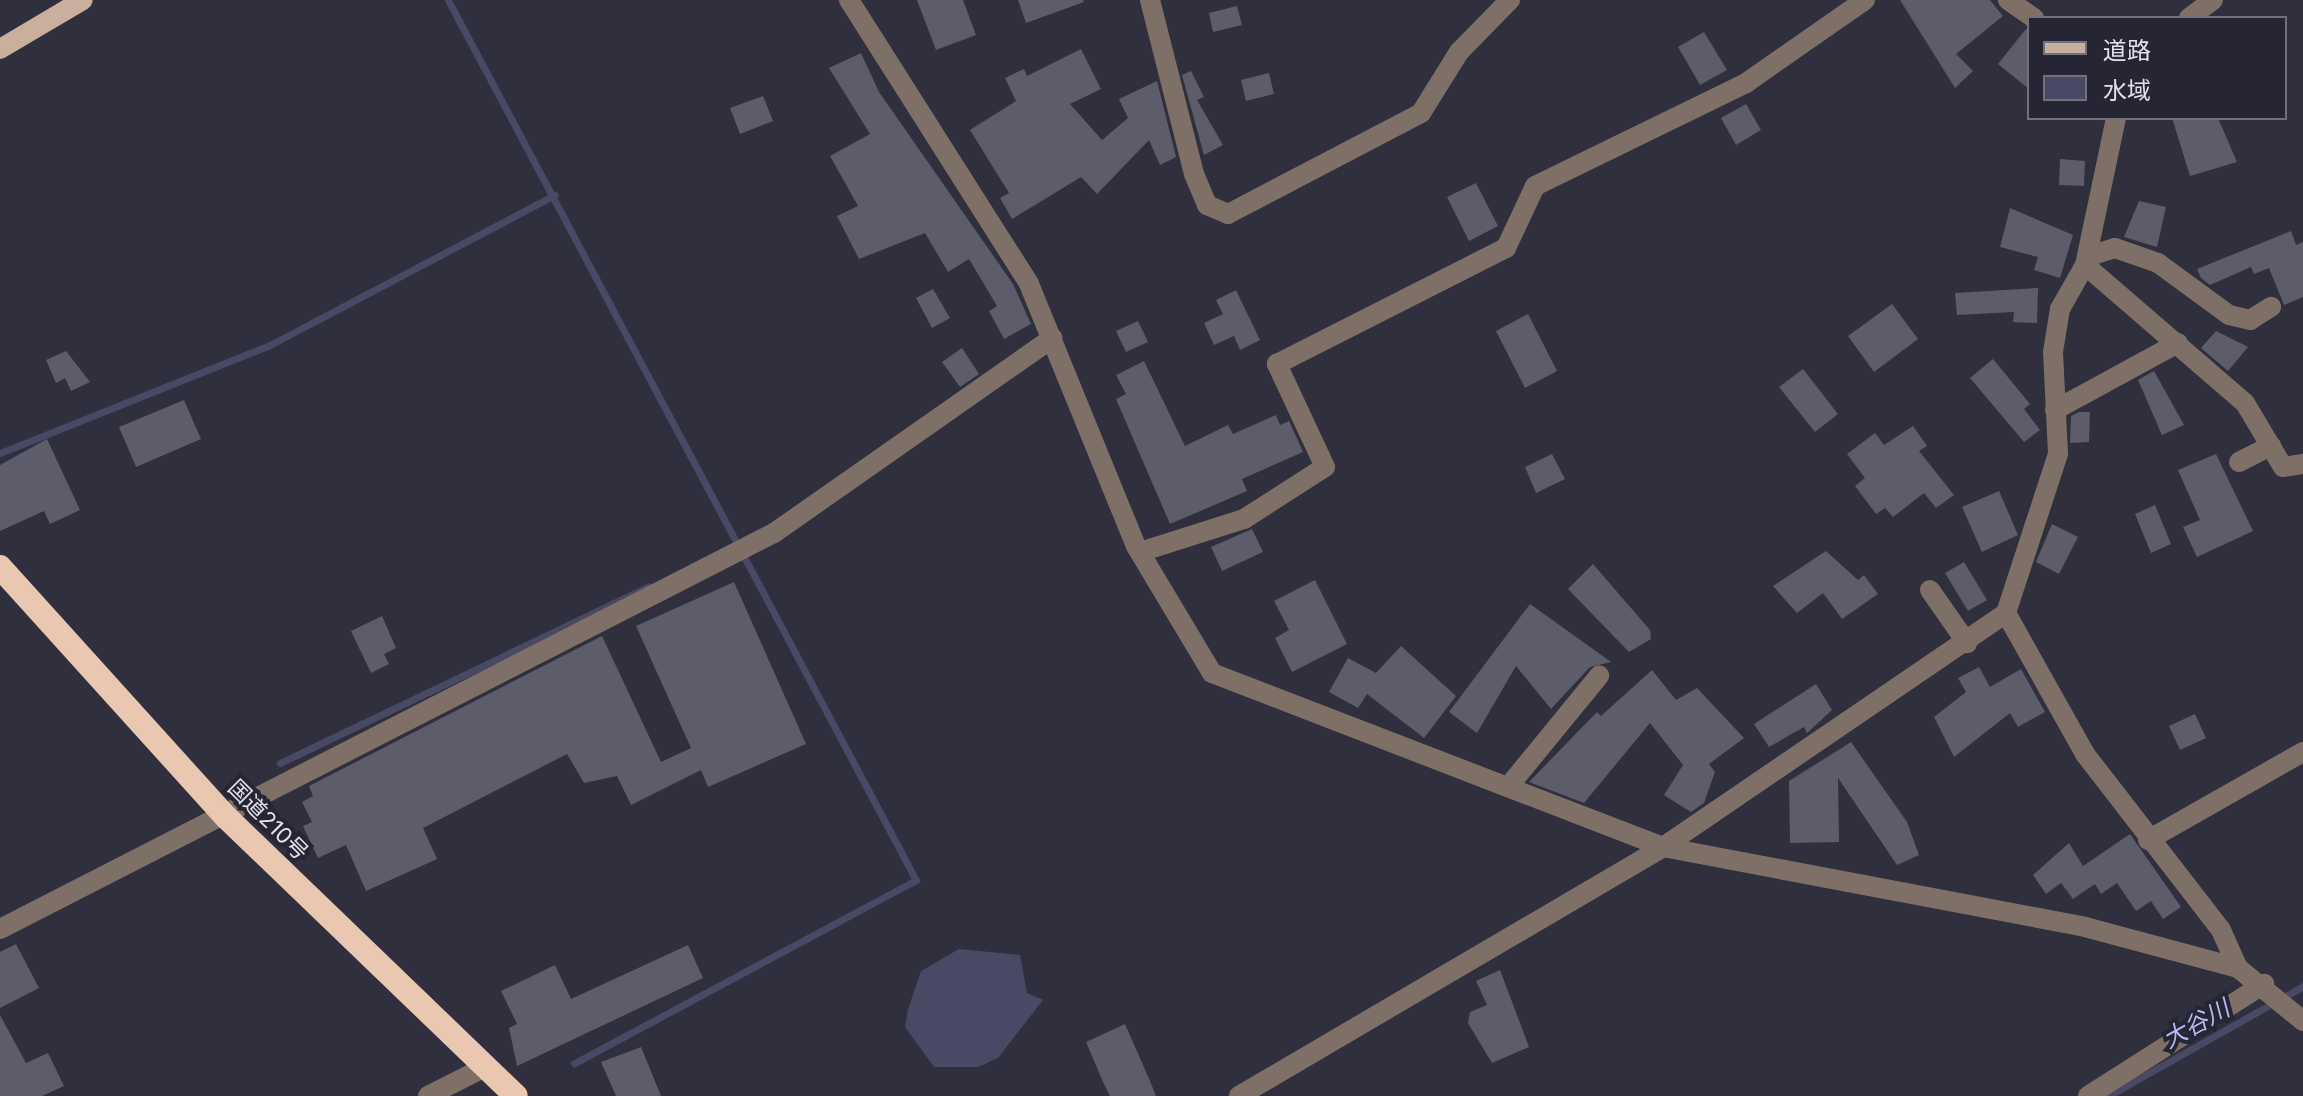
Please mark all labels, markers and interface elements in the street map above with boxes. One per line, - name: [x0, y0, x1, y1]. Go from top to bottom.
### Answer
- legend: [2027, 16, 2287, 120]
- text: 道路: [2103, 36, 2151, 65]
- text: 水域: [2103, 76, 2151, 105]
- street label: 国道210号: [223, 775, 313, 865]
- water label: 大谷川: [2158, 994, 2234, 1054]

